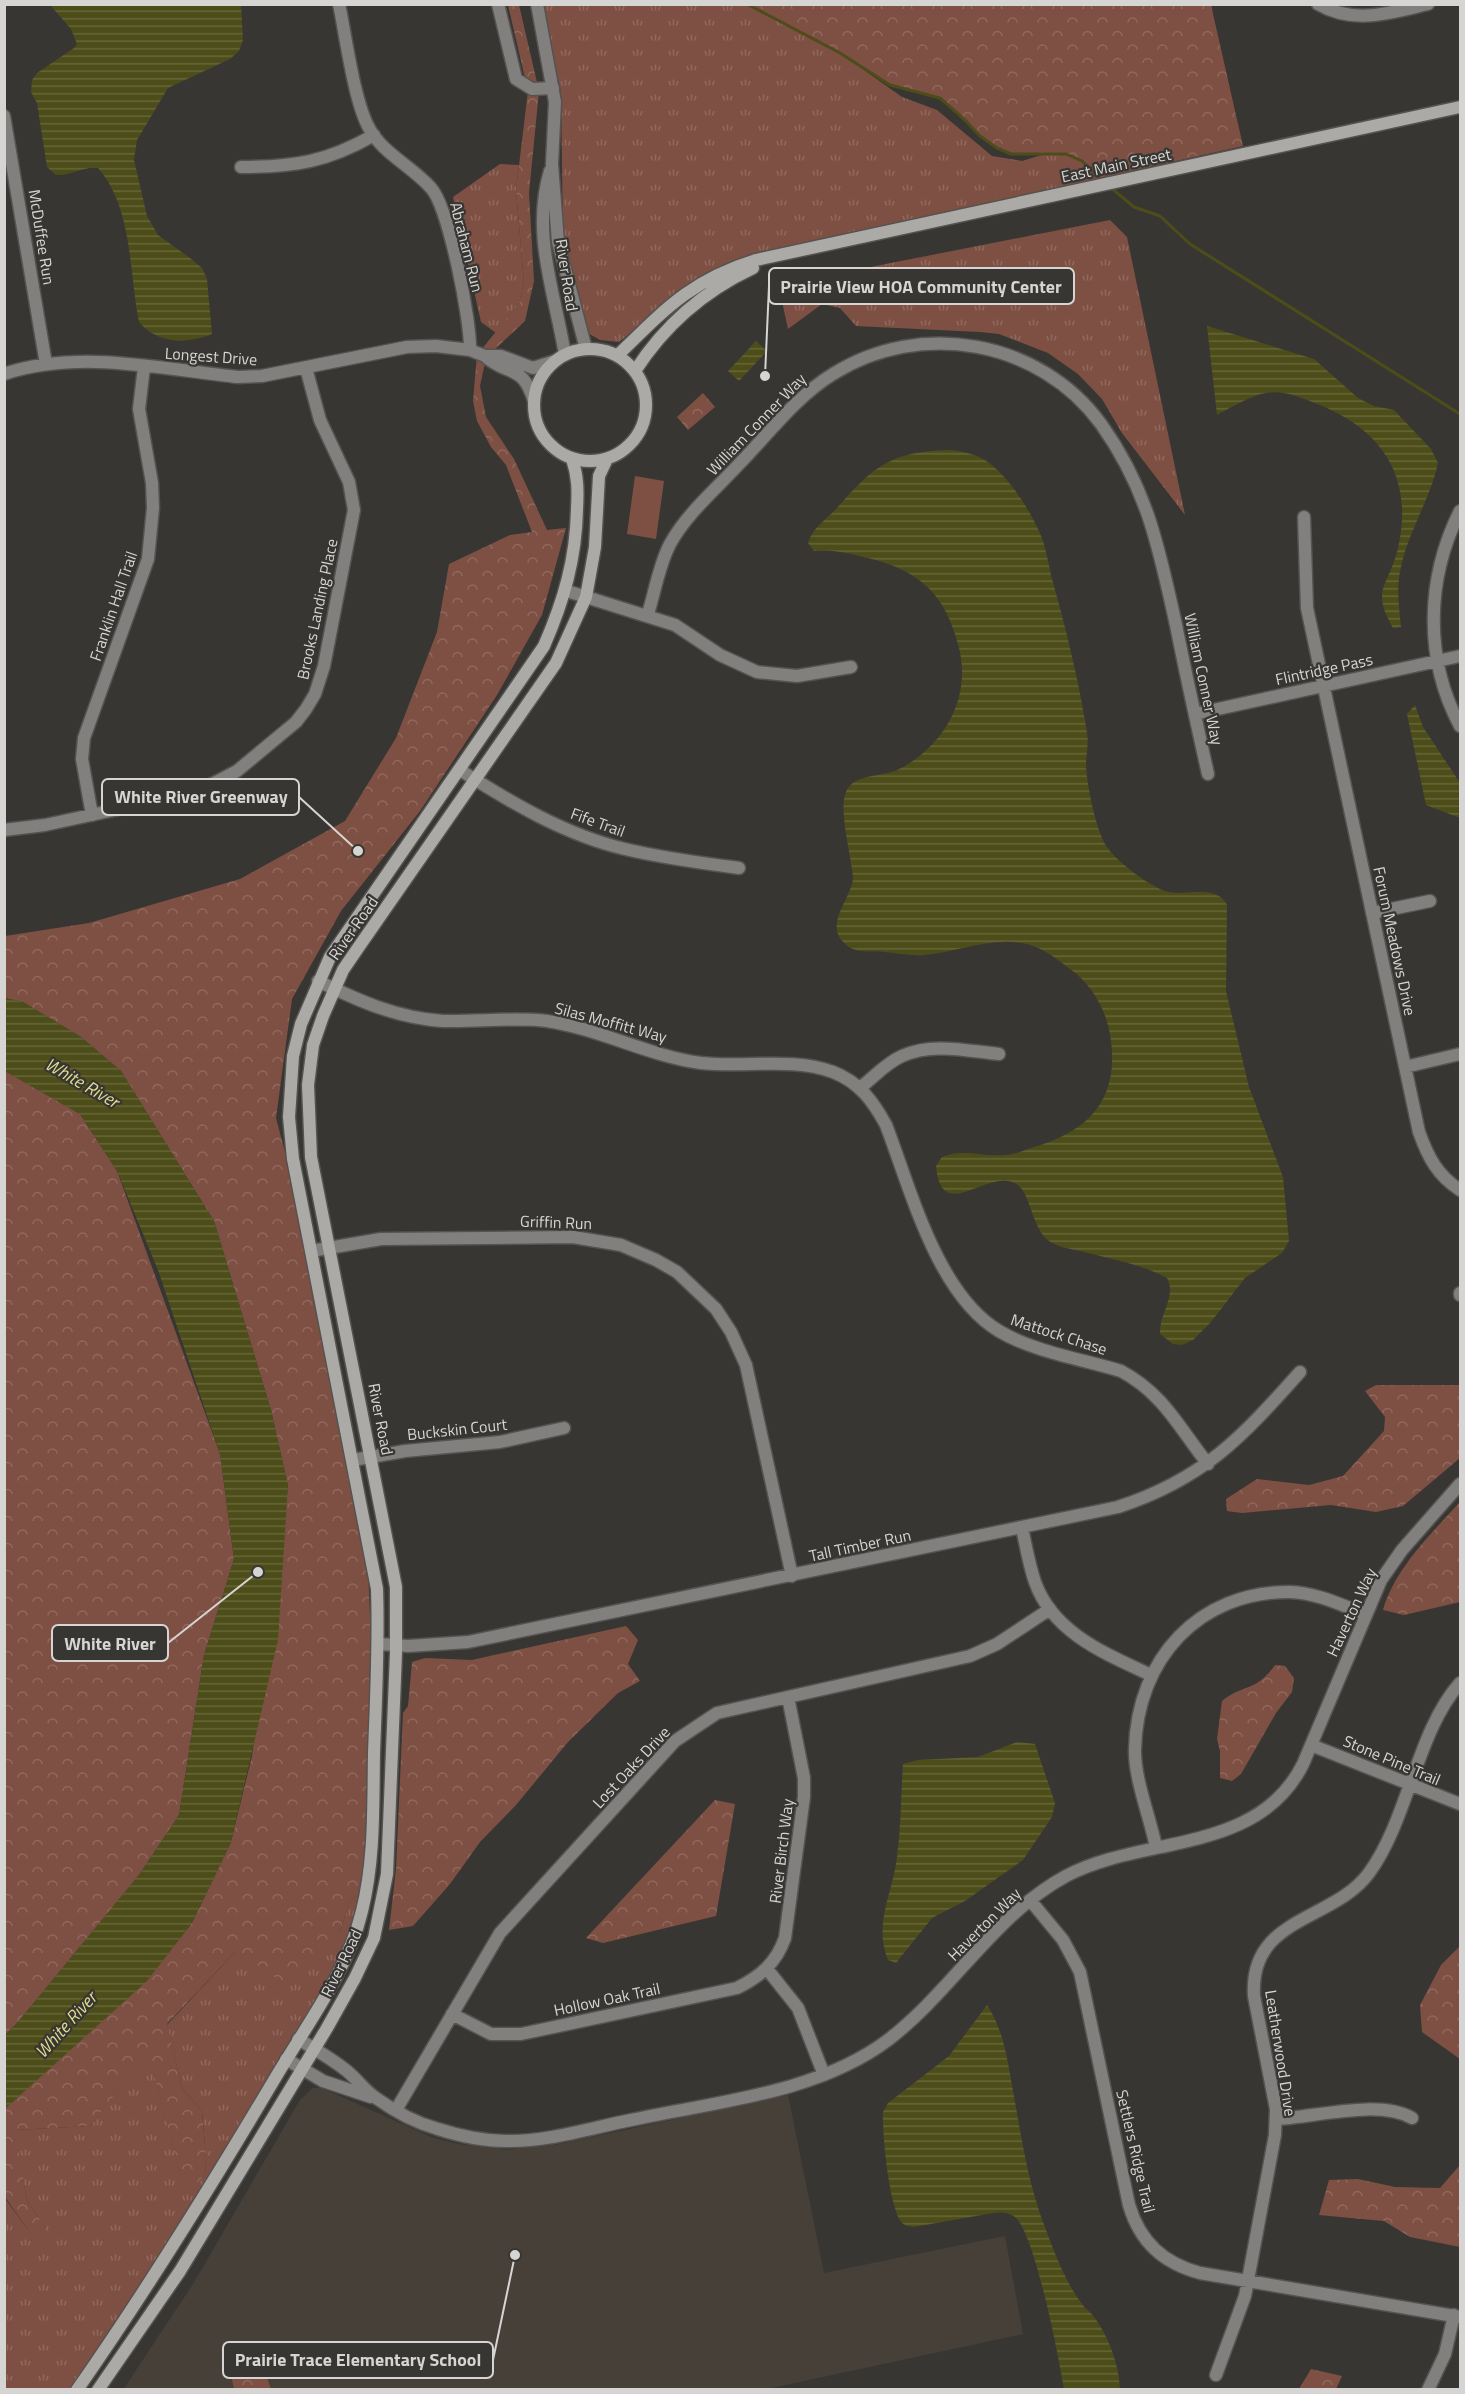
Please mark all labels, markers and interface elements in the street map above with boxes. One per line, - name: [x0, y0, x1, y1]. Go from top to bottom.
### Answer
- street label: East Main Street: [1059, 142, 1174, 188]
- street label: McDuffee Run: [23, 188, 61, 286]
- street label: Abraham Run: [444, 200, 490, 294]
- street label: River Road: [549, 237, 585, 313]
- callout: Prairie View HOA Community Center: [769, 268, 1074, 304]
- text: Prairie View HOA Community Center: [780, 273, 1062, 300]
- street label: Longest Drive: [164, 341, 258, 371]
- street label: William Conner Way: [701, 367, 812, 481]
- street label: Brooks Landing Place: [290, 536, 344, 682]
- street label: Franklin Hall Trail: [83, 548, 143, 664]
- street label: William Conner Way: [1178, 611, 1230, 747]
- street label: Flintridge Pass: [1273, 647, 1375, 691]
- callout: White River Greenway: [102, 779, 299, 815]
- text: White River Greenway: [114, 783, 288, 810]
- street label: Fife Trail: [567, 801, 629, 843]
- street label: Forum Meadows Drive: [1367, 864, 1423, 1018]
- street label: River Road: [322, 891, 384, 965]
- street label: Silas Moffitt Way: [552, 996, 670, 1049]
- water label: White River: [40, 1051, 126, 1116]
- street label: Griffin Run: [520, 1209, 592, 1235]
- street label: Mattock Chase: [1008, 1307, 1110, 1361]
- street label: River Road: [362, 1381, 400, 1457]
- street label: Buckskin Court: [406, 1412, 509, 1446]
- street label: Tall Timber Run: [807, 1522, 913, 1568]
- street label: Haverton Way: [1320, 1563, 1382, 1660]
- callout: White River: [52, 1625, 168, 1661]
- text: White River: [64, 1630, 156, 1657]
- street label: Lost Oaks Drive: [586, 1720, 676, 1814]
- street label: Stone Pine Trail: [1340, 1729, 1444, 1791]
- street label: River Birch Way: [763, 1797, 799, 1905]
- street label: Haverton Way: [942, 1881, 1027, 1966]
- street label: River Road: [314, 1925, 368, 2001]
- street label: Hollow Oak Trail: [552, 1976, 662, 2022]
- water label: White River: [28, 1984, 104, 2064]
- street label: Leatherwood Drive: [1259, 1988, 1303, 2118]
- street label: Settlers Ridge Trail: [1110, 2087, 1162, 2215]
- callout: Prairie Trace Elementary School: [223, 2342, 493, 2378]
- text: Prairie Trace Elementary School: [235, 2346, 481, 2373]

